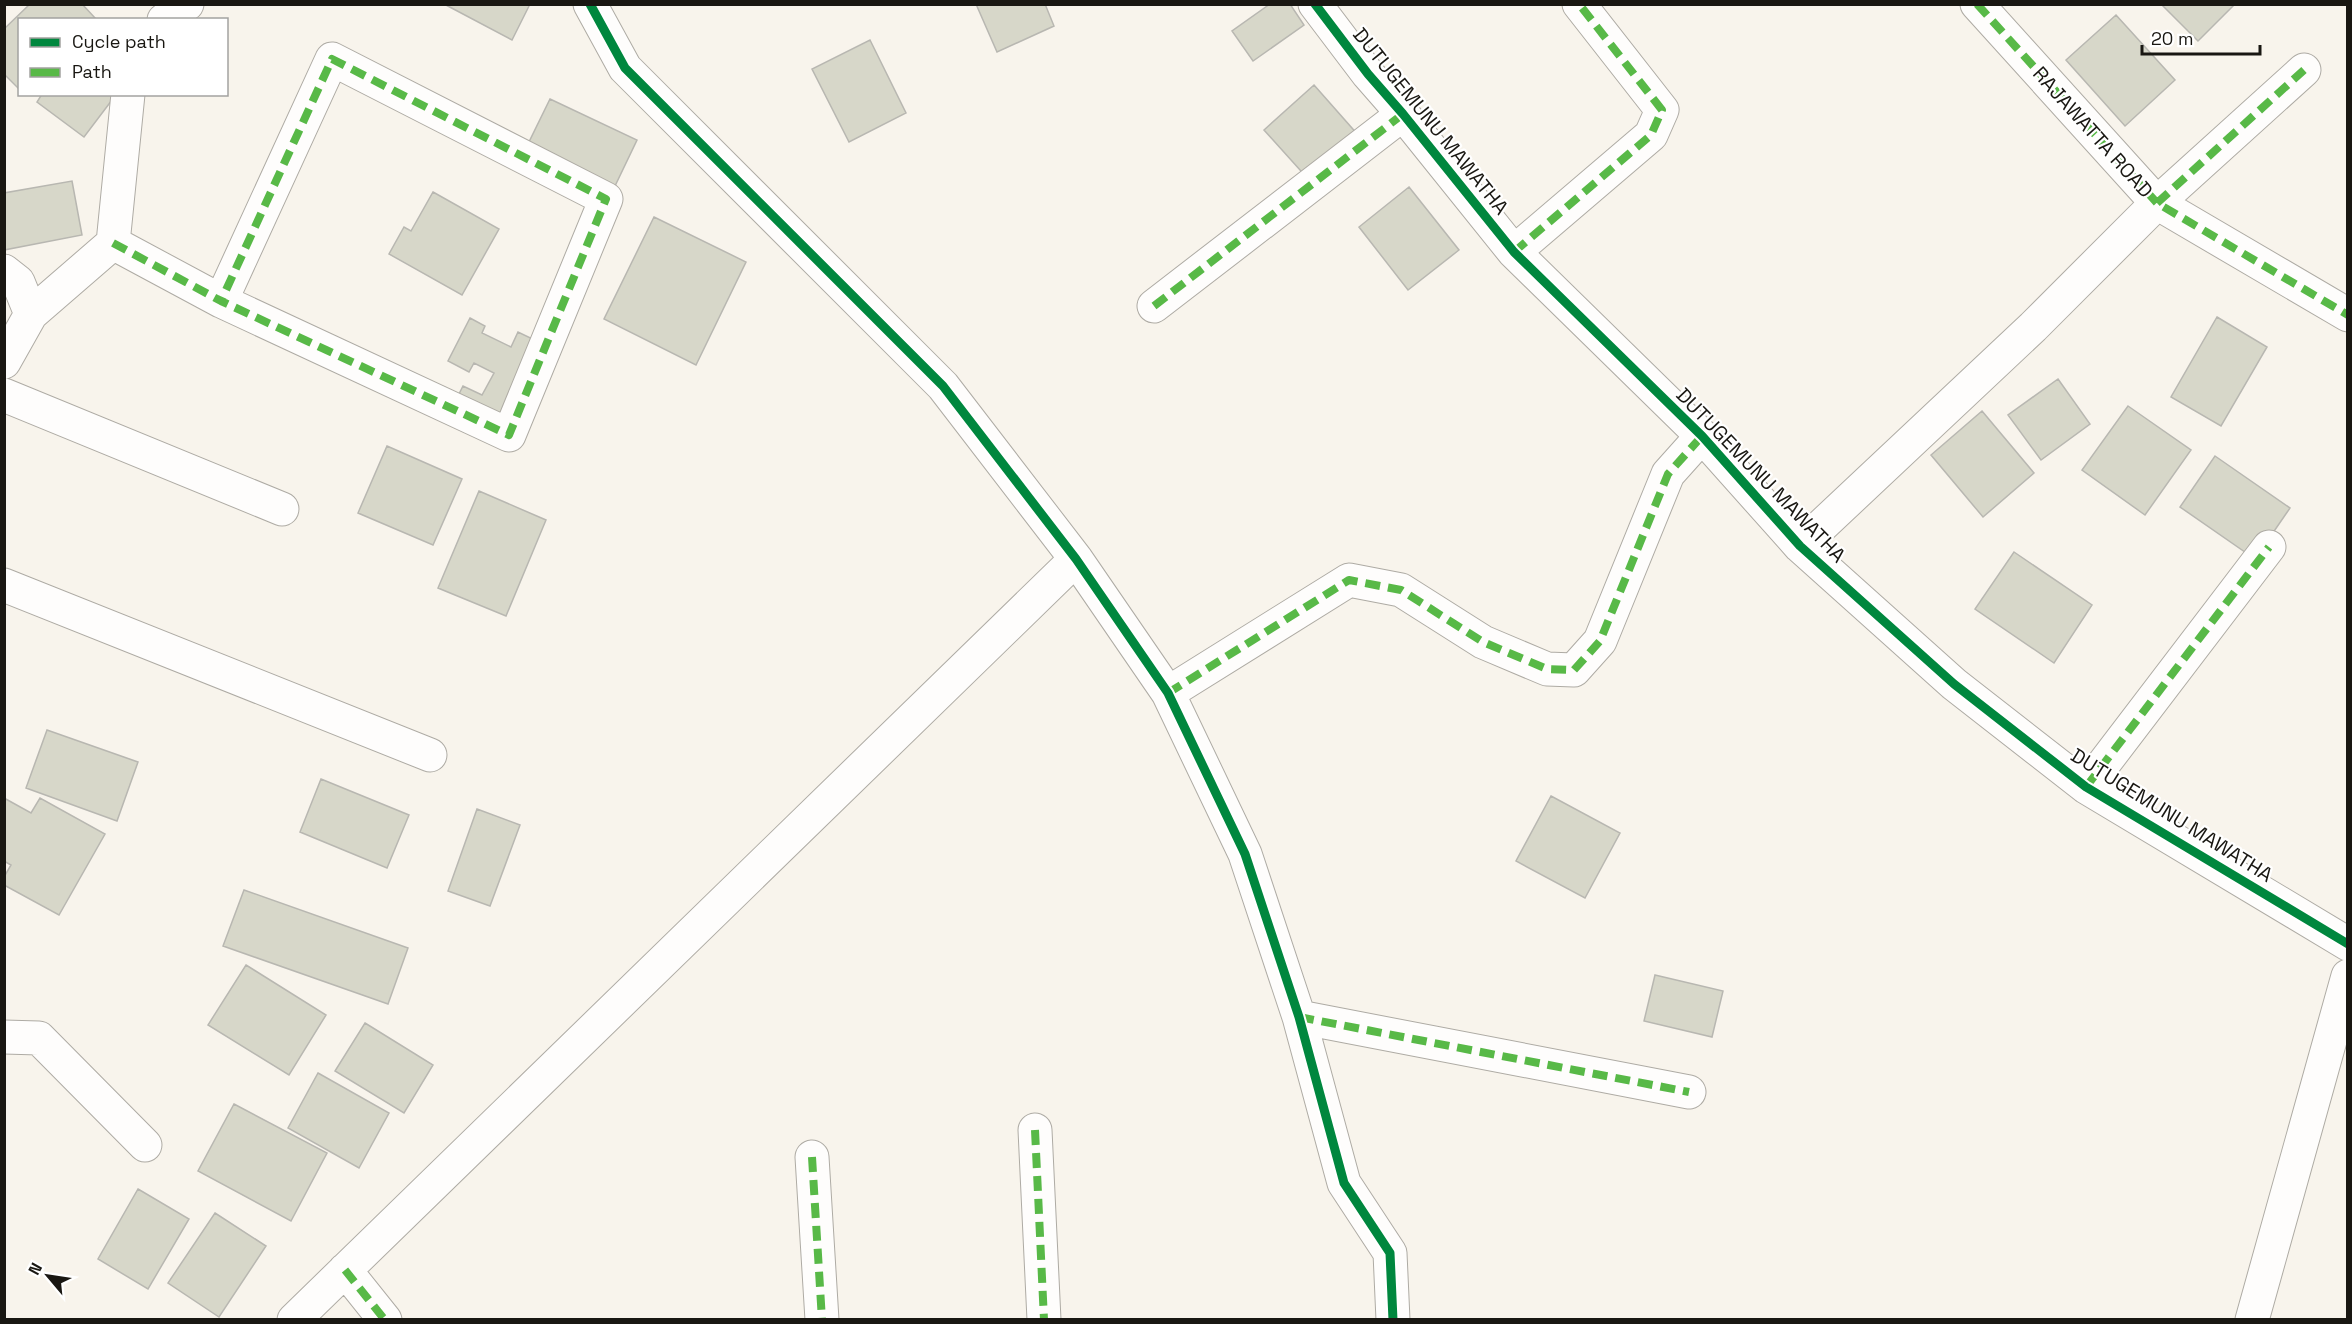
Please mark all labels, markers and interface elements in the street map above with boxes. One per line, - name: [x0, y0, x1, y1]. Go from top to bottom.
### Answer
- legend: [18, 18, 228, 96]
- scale bar: [2142, 18, 2260, 56]
- street label: DUTUGEMUNU MAWATHA: [1347, 22, 1515, 220]
- text: 20 m: [2151, 27, 2194, 50]
- text: Cycle path: [72, 30, 166, 53]
- text: Path: [72, 60, 112, 83]
- street label: RAJAWATTA ROAD: [2027, 61, 2159, 203]
- street label: DUTUGEMUNU MAWATHA: [1671, 382, 1852, 568]
- street label: DUTUGEMUNU MAWATHA: [2066, 742, 2278, 888]
- north arrow: [18, 1246, 78, 1306]
- text: N: [24, 1259, 47, 1279]

